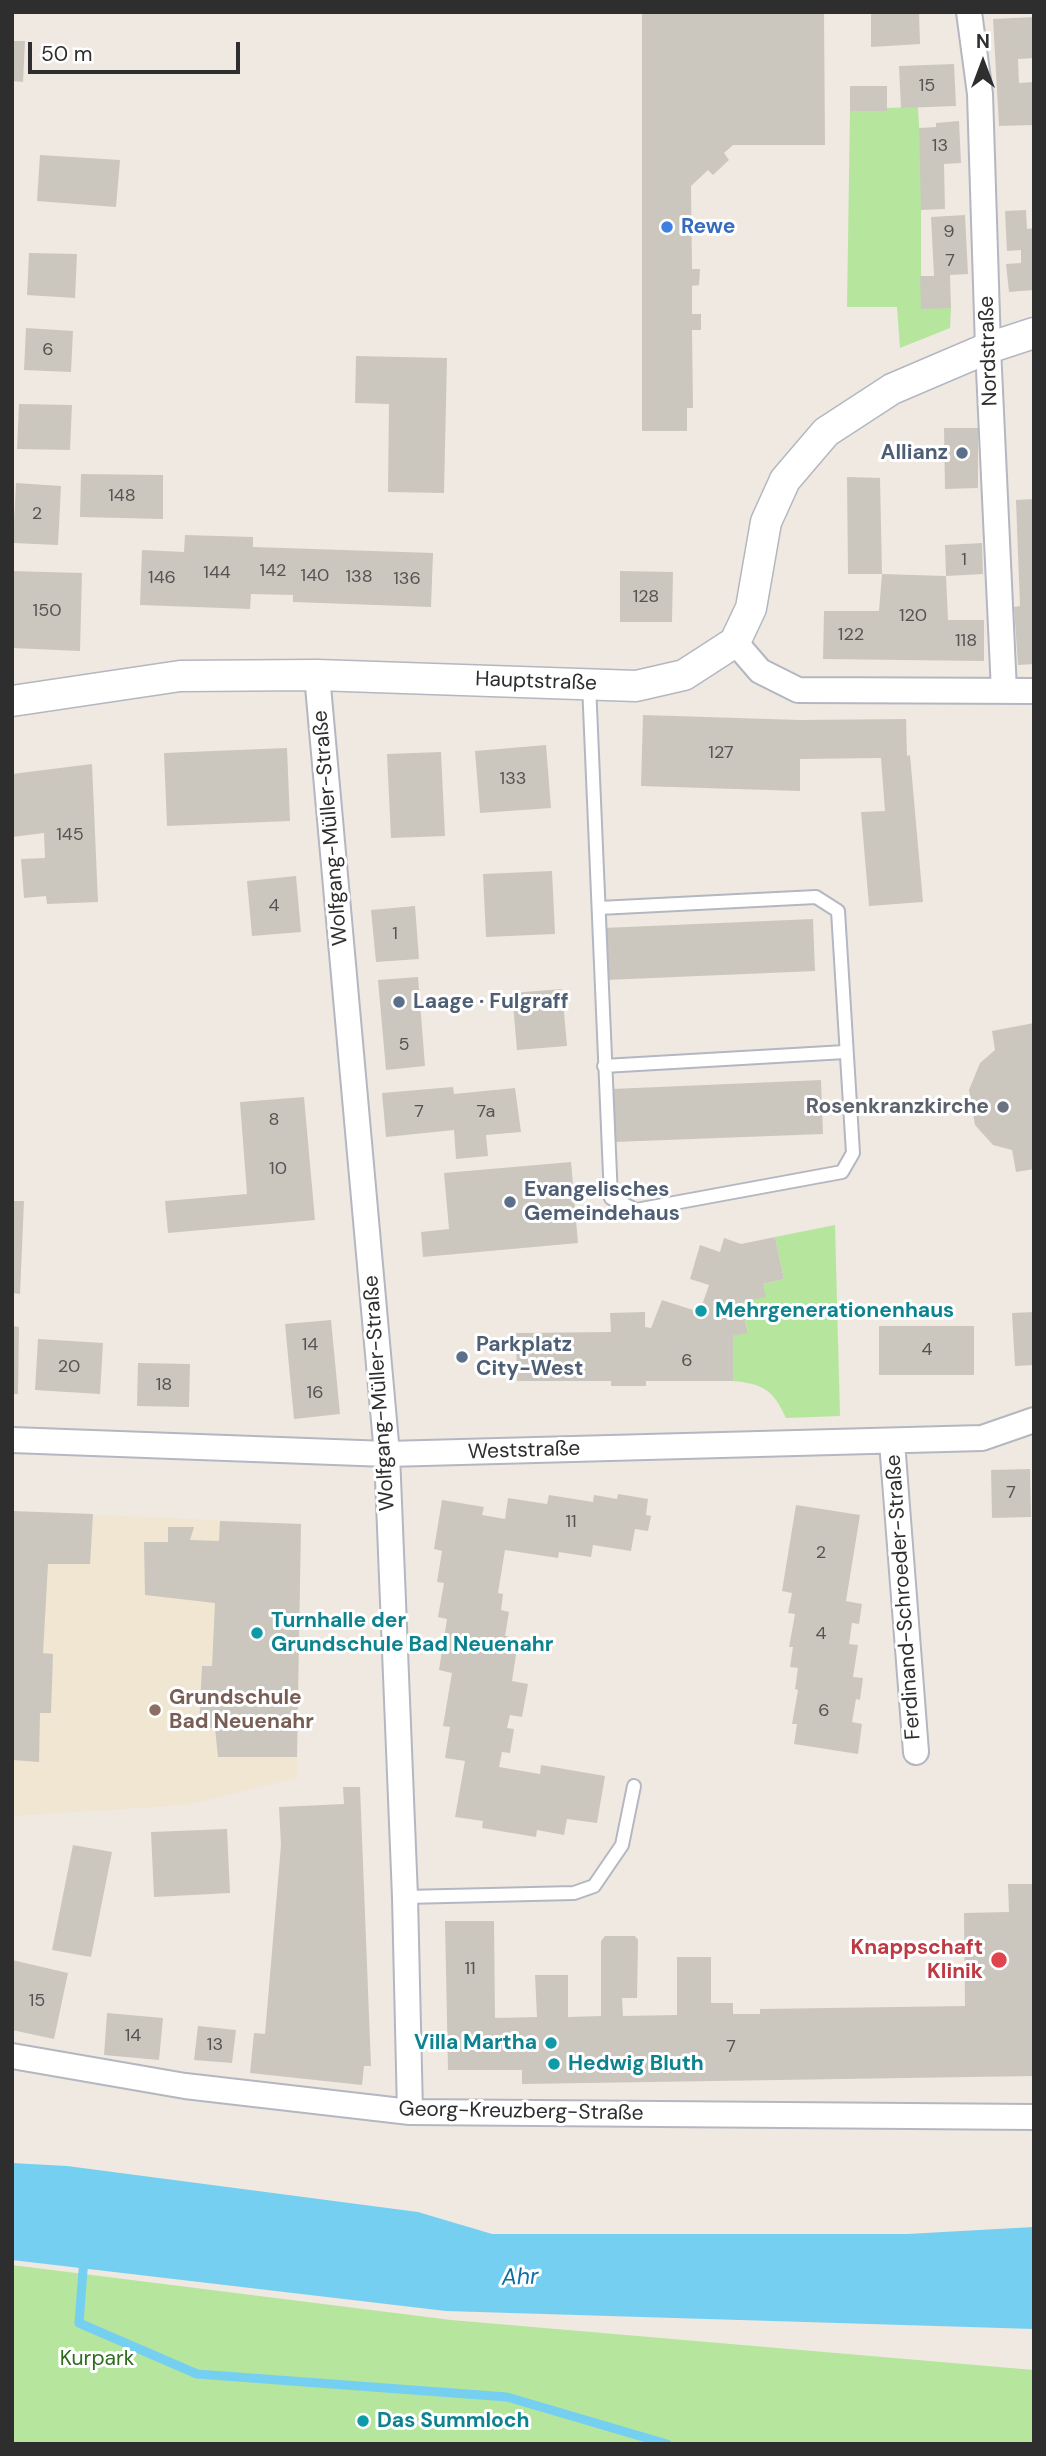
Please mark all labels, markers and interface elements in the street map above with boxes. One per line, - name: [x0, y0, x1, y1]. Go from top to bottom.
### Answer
- scale bar: [32, 28, 243, 72]
- north arrow: [948, 28, 1018, 98]
- text: N: [976, 29, 990, 54]
- text: 50 m: [41, 40, 92, 68]
- house number: 15: [919, 75, 935, 97]
- house number: 13: [932, 135, 948, 157]
- place label: Rewe: [681, 214, 735, 240]
- marker: Rewe: [659, 219, 675, 235]
- house number: 9: [943, 221, 955, 243]
- house number: 7: [945, 250, 955, 272]
- street label: Nordstraße: [974, 295, 1004, 407]
- house number: 6: [42, 339, 54, 361]
- place label: Allianz: [881, 440, 948, 466]
- marker: Allianz: [954, 445, 970, 461]
- house number: 148: [108, 485, 136, 507]
- house number: 2: [32, 503, 42, 525]
- house number: 1: [961, 549, 967, 571]
- house number: 142: [260, 560, 286, 582]
- house number: 144: [203, 562, 231, 584]
- house number: 140: [301, 565, 329, 587]
- house number: 138: [345, 566, 373, 588]
- house number: 146: [148, 567, 176, 589]
- house number: 136: [393, 568, 421, 590]
- house number: 128: [633, 586, 659, 608]
- house number: 150: [33, 600, 61, 622]
- house number: 120: [899, 605, 927, 627]
- house number: 122: [838, 624, 864, 646]
- house number: 118: [955, 630, 977, 652]
- street label: Hauptstraße: [475, 667, 597, 697]
- street label: Wolfgang-Müller-Straße: [308, 709, 354, 947]
- house number: 127: [708, 742, 734, 764]
- house number: 133: [500, 768, 526, 790]
- house number: 145: [56, 824, 84, 846]
- house number: 4: [269, 895, 279, 917]
- house number: 1: [392, 923, 398, 945]
- place label: Laage · Fulgraff: [413, 989, 568, 1015]
- marker: Laage · Fulgraff: [391, 994, 407, 1010]
- house number: 5: [399, 1034, 409, 1056]
- place label: Rosenkranzkirche: [806, 1094, 989, 1120]
- marker: Rosenkranzkirche: [995, 1099, 1011, 1115]
- house number: 7: [414, 1101, 424, 1123]
- house number: 7a: [477, 1101, 495, 1123]
- house number: 8: [269, 1109, 279, 1131]
- house number: 10: [269, 1158, 287, 1180]
- place label: Evangelisches Gemeindehaus: [524, 1177, 680, 1227]
- marker: Evangelisches Gemeindehaus: [502, 1194, 518, 1210]
- street label: Wolfgang-Müller-Straße: [359, 1274, 401, 1512]
- place label: Mehrgenerationenhaus: [715, 1298, 954, 1324]
- marker: Mehrgenerationenhaus: [693, 1303, 709, 1319]
- place label: Parkplatz City-West: [476, 1332, 583, 1382]
- house number: 14: [302, 1334, 318, 1356]
- house number: 4: [922, 1339, 932, 1361]
- marker: Parkplatz City-West: [454, 1349, 470, 1365]
- house number: 6: [681, 1350, 693, 1372]
- house number: 20: [58, 1356, 80, 1378]
- house number: 18: [156, 1374, 172, 1396]
- house number: 16: [307, 1382, 323, 1404]
- street label: Weststraße: [467, 1436, 581, 1466]
- street label: Ferdinand-Schroeder-Straße: [881, 1454, 927, 1740]
- house number: 7: [1006, 1482, 1016, 1504]
- house number: 11: [565, 1511, 577, 1533]
- house number: 2: [816, 1542, 826, 1564]
- place label: Turnhalle der Grundschule Bad Neuenahr: [271, 1608, 553, 1658]
- house number: 4: [816, 1623, 826, 1645]
- marker: Turnhalle der Grundschule Bad Neuenahr: [249, 1625, 265, 1641]
- place label: Grundschule Bad Neuenahr: [169, 1685, 314, 1735]
- house number: 6: [818, 1700, 830, 1722]
- marker: Grundschule Bad Neuenahr: [147, 1702, 163, 1718]
- place label: Knappschaft Klinik: [850, 1935, 983, 1985]
- marker: Knappschaft Klinik: [989, 1950, 1009, 1970]
- house number: 11: [464, 1958, 476, 1980]
- house number: 15: [29, 1990, 45, 2012]
- house number: 14: [125, 2025, 141, 2047]
- place label: Villa Martha: [414, 2030, 537, 2056]
- house number: 13: [207, 2034, 223, 2056]
- marker: Villa Martha: [543, 2035, 559, 2051]
- house number: 7: [726, 2036, 736, 2058]
- place label: Hedwig Bluth: [568, 2051, 704, 2077]
- marker: Hedwig Bluth: [546, 2056, 562, 2072]
- street label: Georg-Kreuzberg-Straße: [398, 2097, 644, 2127]
- water label: Ahr: [501, 2264, 539, 2292]
- park label: Kurpark: [60, 2346, 134, 2372]
- place label: Das Summloch: [377, 2408, 530, 2434]
- marker: Das Summloch: [355, 2413, 371, 2429]

